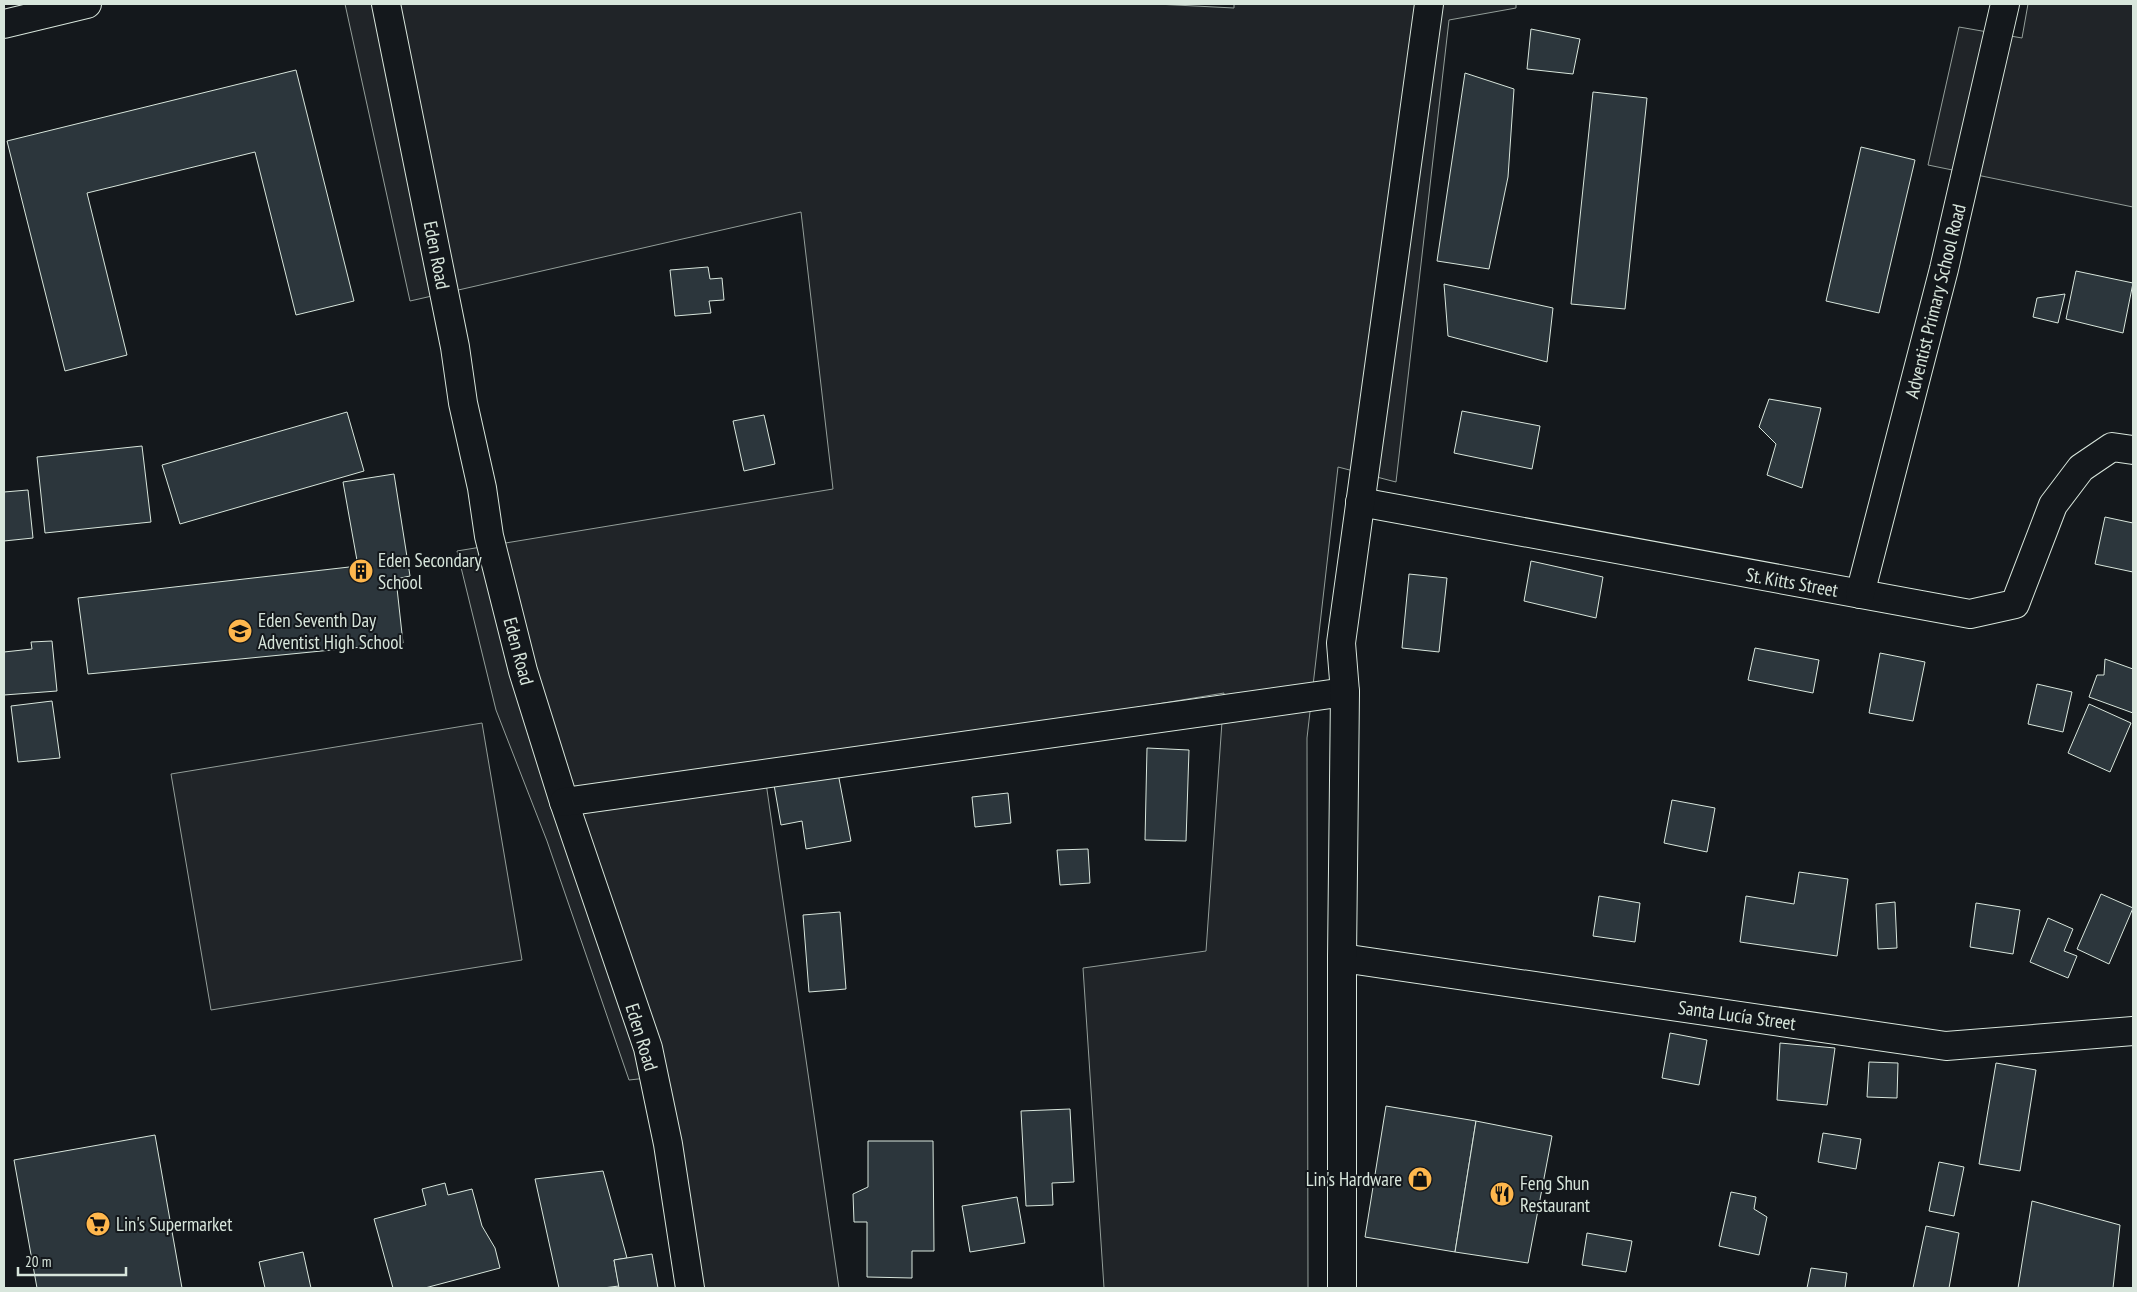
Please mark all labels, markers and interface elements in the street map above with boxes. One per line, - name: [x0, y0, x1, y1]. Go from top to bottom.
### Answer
- street label: Adventist Primary School Road: [1899, 201, 1971, 401]
- street label: Eden Road: [419, 219, 455, 291]
- place label: Eden Secondary School: [378, 548, 482, 594]
- building icon: Eden Secondary School: [348, 558, 374, 584]
- street label: St. Kitts Street: [1744, 562, 1841, 602]
- place label: Eden Seventh Day Adventist High School: [258, 608, 403, 654]
- street label: Eden Road: [498, 615, 540, 687]
- school or university icon: Eden Seventh Day Adventist High School: [227, 618, 253, 644]
- street label: Santa Lucía Street: [1677, 995, 1798, 1035]
- street label: Eden Road: [620, 1000, 664, 1074]
- shop icon: Lin's Hardware: [1407, 1166, 1433, 1192]
- place label: Lin's Hardware: [1306, 1167, 1402, 1191]
- place label: Feng Shun Restaurant: [1520, 1171, 1591, 1217]
- restaurant icon: Feng Shun Restaurant: [1489, 1181, 1515, 1207]
- supermarket icon: Lin's Supermarket: [85, 1211, 111, 1237]
- place label: Lin's Supermarket: [116, 1212, 233, 1236]
- scale bar: [18, 1244, 125, 1276]
- text: 20 m: [25, 1252, 51, 1271]

